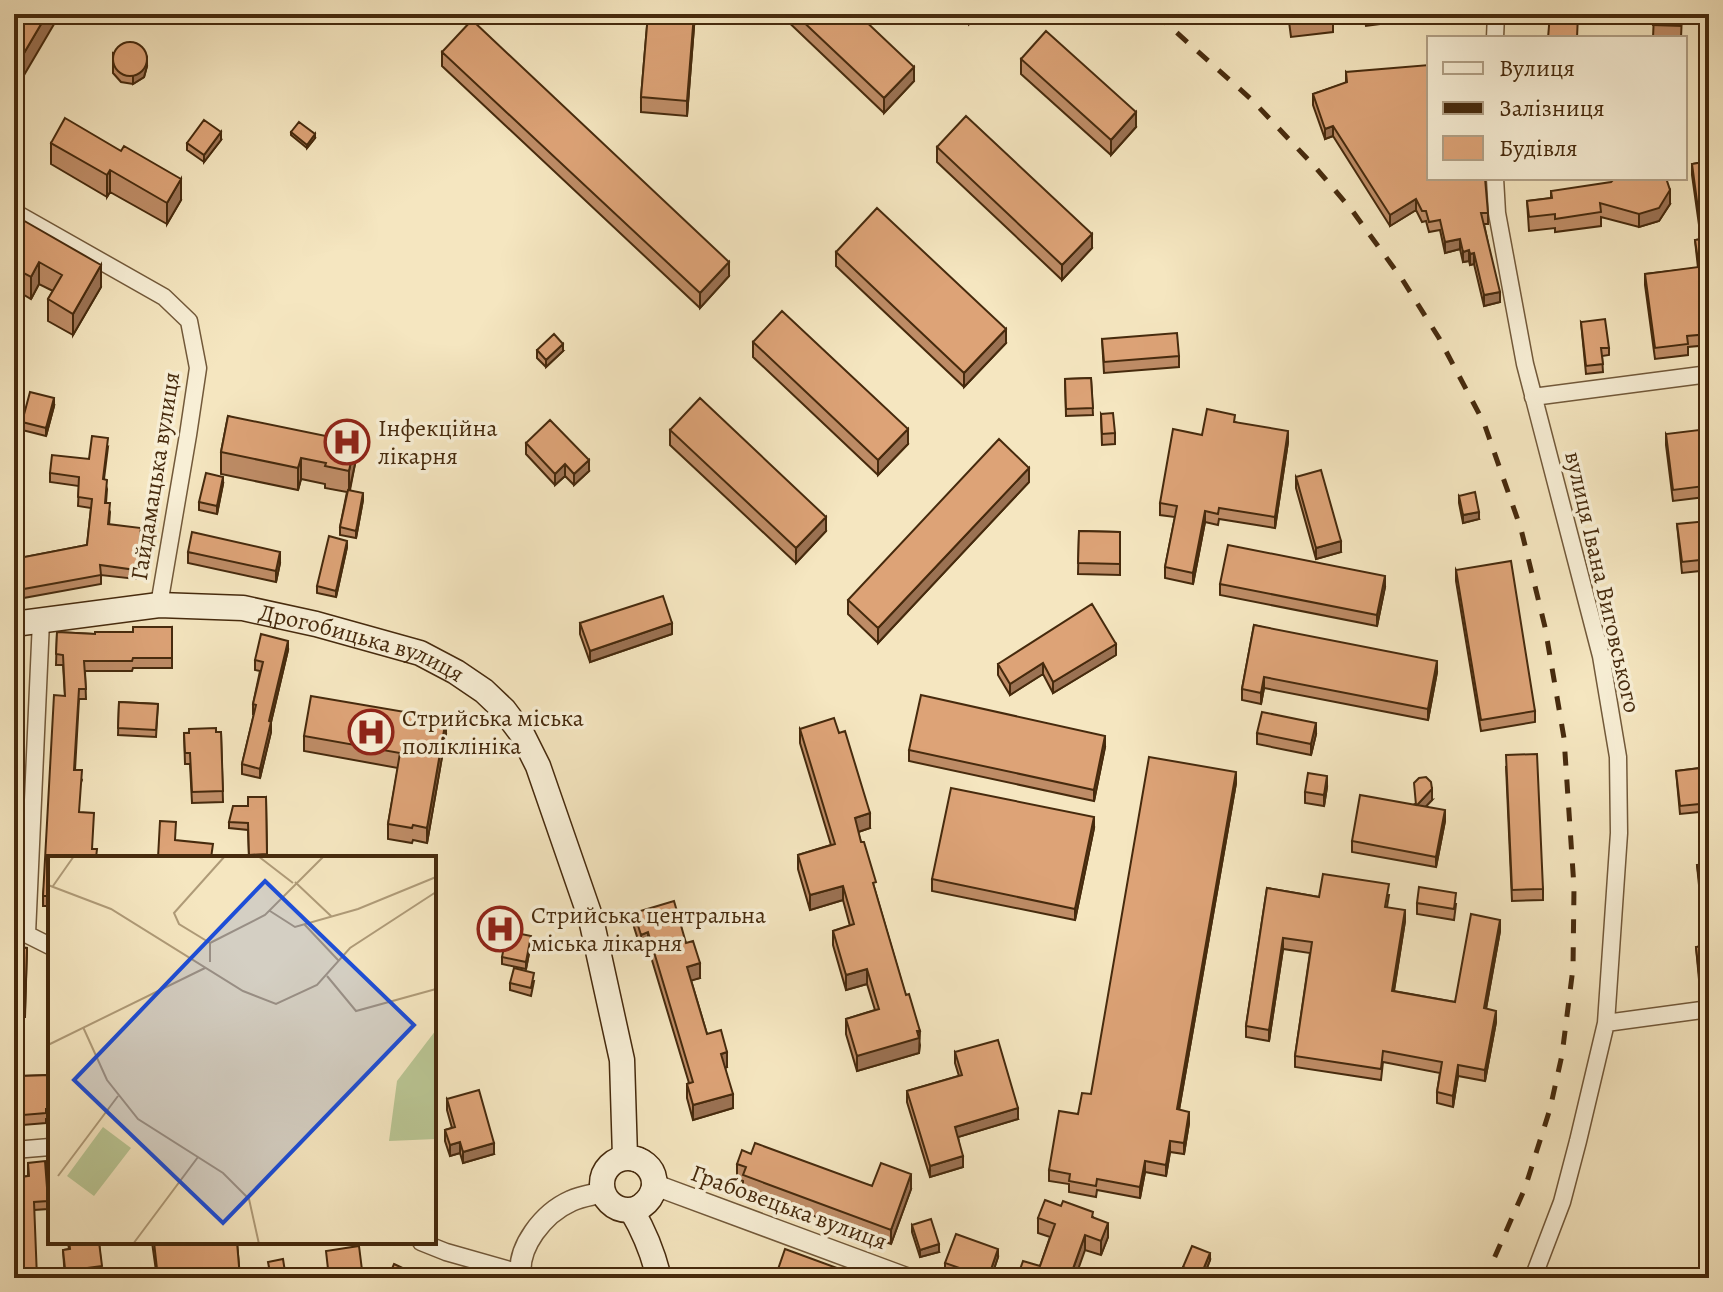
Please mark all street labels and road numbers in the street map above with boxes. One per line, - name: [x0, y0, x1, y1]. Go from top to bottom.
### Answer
- street label: Гайдамацька вулиця: [123, 370, 187, 582]
- street label: вулиця Івана Виговського: [1557, 448, 1649, 716]
- street label: Дрогобицька вулиця: [256, 596, 471, 689]
- street label: Грабовецька вулиця: [687, 1157, 891, 1257]

